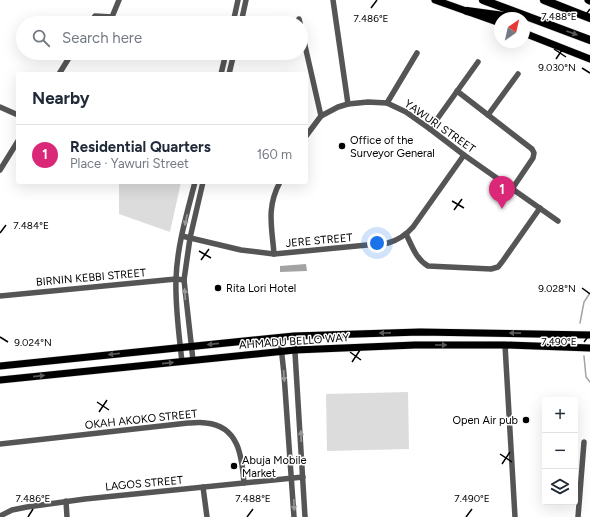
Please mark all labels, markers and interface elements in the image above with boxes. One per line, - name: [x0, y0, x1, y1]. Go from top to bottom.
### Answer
- text: 7.488°E: [541, 10, 577, 23]
- text: 7.486°E: [353, 12, 389, 25]
- north arrow: [494, 12, 530, 48]
- search box: [16, 16, 308, 60]
- icon: search: [30, 27, 52, 49]
- text: Search here: [62, 29, 142, 47]
- one-way arrow: [566, 31, 578, 37]
- text: 9.030°N: [538, 61, 576, 74]
- text: Nearby: [32, 88, 90, 108]
- street label: YAWURI STREET: [402, 97, 478, 156]
- place label: Office of the Surveyor General: [350, 134, 435, 160]
- text: Residential Quarters: [70, 138, 211, 156]
- marker: Office of the Surveyor General: [337, 141, 347, 151]
- text: 1: [42, 147, 48, 162]
- text: 160 m: [257, 147, 292, 162]
- text: Place · Yawuri Street: [70, 156, 189, 171]
- pin: 1: [489, 176, 515, 209]
- one-way arrow: [182, 214, 188, 226]
- text: 7.484°E: [13, 219, 49, 232]
- street label: JERE STREET: [285, 231, 353, 250]
- your location: [367, 233, 387, 253]
- street label: BIRNIN KEBBI STREET: [35, 266, 147, 289]
- place label: Rita Lori Hotel: [226, 282, 296, 295]
- text: 9.028°N: [538, 282, 576, 295]
- marker: Rita Lori Hotel: [213, 283, 223, 293]
- one-way arrow: [182, 288, 189, 300]
- one-way arrow: [378, 330, 391, 336]
- one-way arrow: [508, 330, 521, 336]
- street label: AHMADU BELLO WAY: [239, 331, 350, 352]
- text: 7.490°E: [541, 335, 577, 348]
- text: 9.024°N: [14, 336, 52, 349]
- one-way arrow: [207, 341, 219, 347]
- one-way arrow: [435, 342, 448, 348]
- one-way arrow: [108, 351, 120, 358]
- one-way arrow: [162, 360, 174, 366]
- one-way arrow: [281, 370, 288, 382]
- one-way arrow: [33, 373, 45, 380]
- map controls: [542, 397, 578, 505]
- button: +: [542, 397, 578, 433]
- street label: OKAH AKOKO STREET: [84, 407, 198, 432]
- place label: Open Air pub: [453, 414, 518, 427]
- marker: Open Air pub: [521, 415, 531, 425]
- one-way arrow: [297, 430, 304, 442]
- button: −: [542, 433, 578, 469]
- place label: Abuja Mobile Market: [242, 454, 306, 480]
- marker: Abuja Mobile Market: [229, 461, 239, 471]
- button: layers: [542, 469, 578, 505]
- street label: LAGOS STREET: [105, 474, 184, 493]
- text: 7.486°E: [15, 492, 51, 505]
- text: 7.488°E: [235, 492, 271, 505]
- text: 7.490°E: [454, 492, 490, 505]
- one-way arrow: [290, 499, 297, 511]

